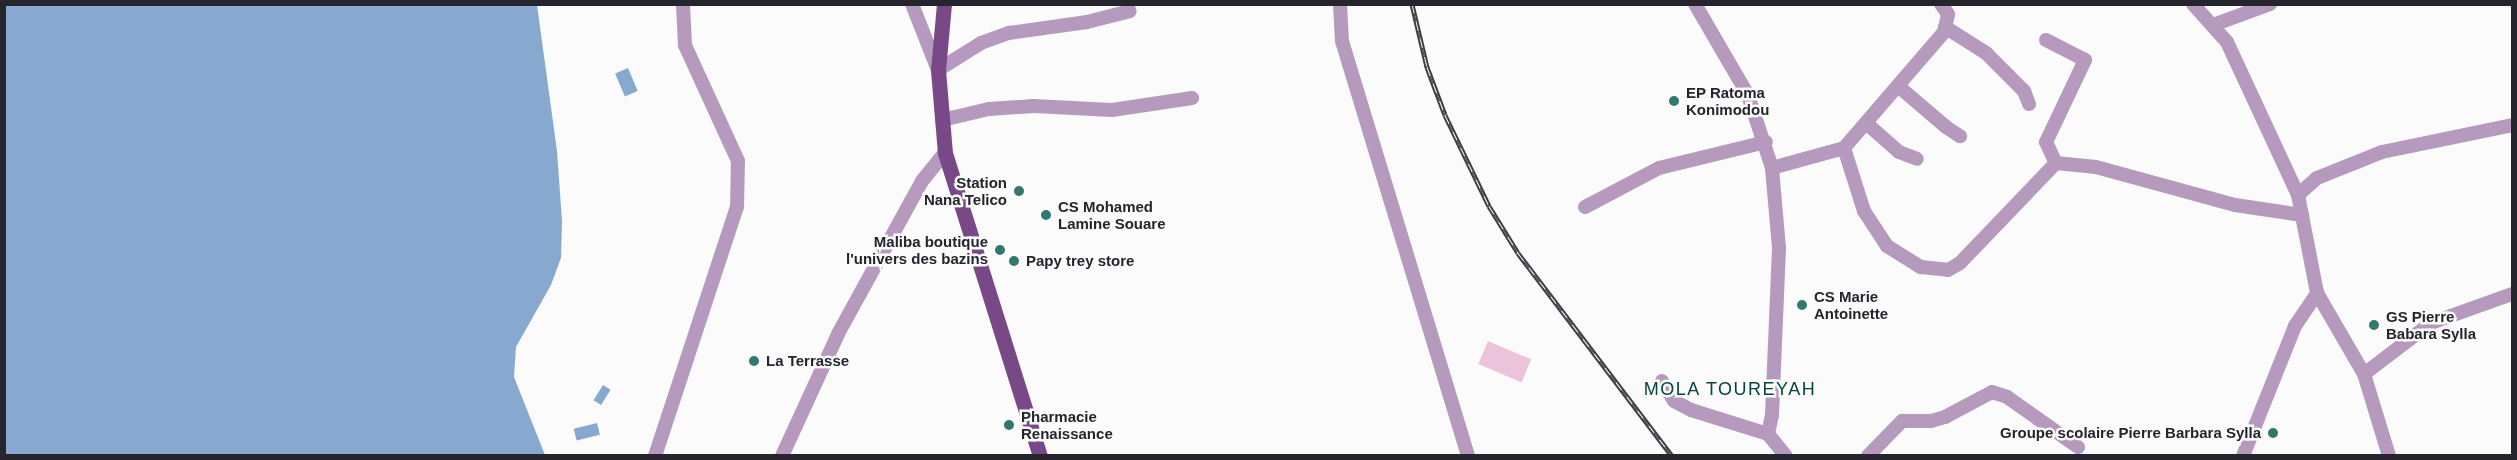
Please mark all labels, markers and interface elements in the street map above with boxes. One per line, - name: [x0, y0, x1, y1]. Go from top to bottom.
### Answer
- place label: EP Ratoma Konimodou: [1686, 83, 1769, 118]
- marker: EP Ratoma Konimodou: [1667, 94, 1681, 108]
- place label: Station Nana Telico: [924, 173, 1007, 208]
- marker: Station Nana Telico: [1012, 184, 1026, 198]
- place label: CS Mohamed Lamine Souare: [1058, 197, 1166, 232]
- marker: CS Mohamed Lamine Souare: [1039, 208, 1053, 222]
- place label: Maliba boutique l'univers des bazins: [846, 232, 988, 267]
- marker: Maliba boutique l'univers des bazins: [993, 243, 1007, 257]
- place label: Papy trey store: [1026, 252, 1134, 270]
- marker: Papy trey store: [1007, 254, 1021, 268]
- place label: CS Marie Antoinette: [1814, 287, 1888, 322]
- marker: CS Marie Antoinette: [1795, 298, 1809, 312]
- place label: GS Pierre Babara Sylla: [2386, 307, 2476, 342]
- marker: GS Pierre Babara Sylla: [2367, 318, 2381, 332]
- place label: La Terrasse: [766, 352, 849, 370]
- marker: La Terrasse: [747, 354, 761, 368]
- district label: MOLA TOUREYAH: [1643, 378, 1817, 400]
- place label: Pharmacie Renaissance: [1021, 407, 1113, 442]
- marker: Pharmacie Renaissance: [1002, 418, 1016, 432]
- place label: Groupe scolaire Pierre Barbara Sylla: [2000, 424, 2261, 442]
- marker: Groupe scolaire Pierre Barbara Sylla: [2266, 426, 2280, 440]

